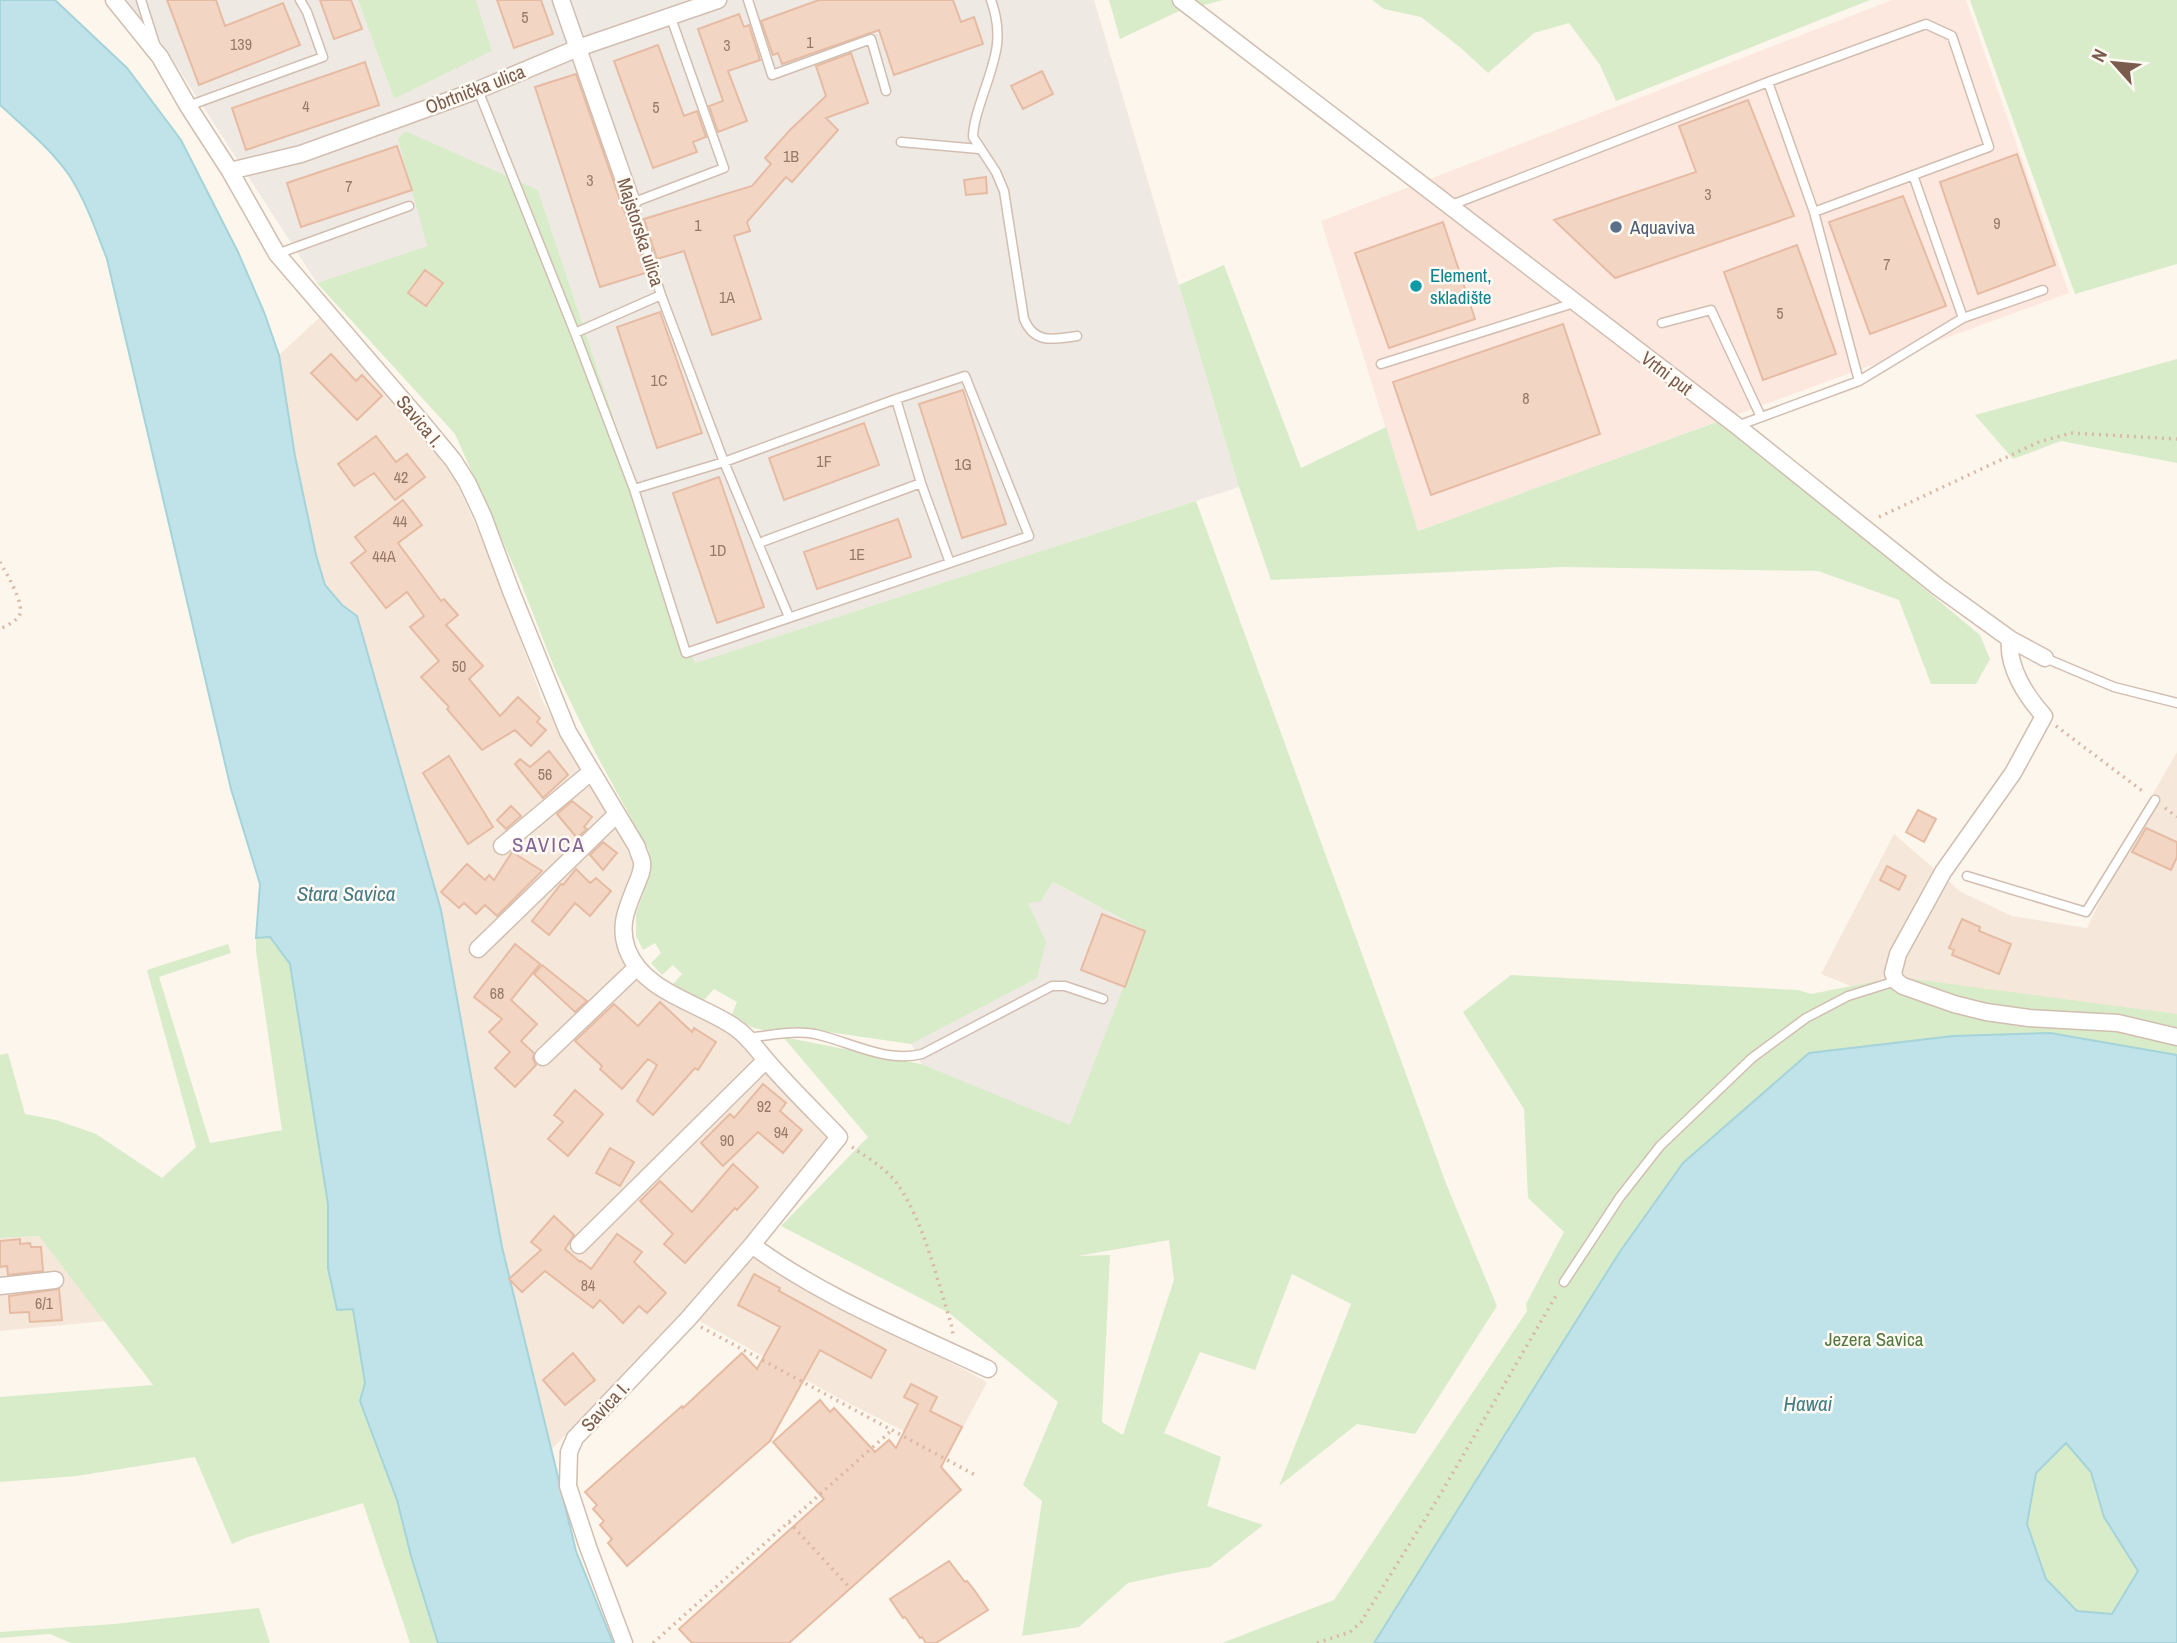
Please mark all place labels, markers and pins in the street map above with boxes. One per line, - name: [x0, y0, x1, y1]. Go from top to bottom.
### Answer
- place label: Aquaviva: [1629, 214, 1695, 240]
- marker: Aquaviva: [1608, 219, 1624, 235]
- place label: Element, skladište: [1430, 262, 1491, 310]
- marker: Element, skladište: [1408, 278, 1424, 294]

